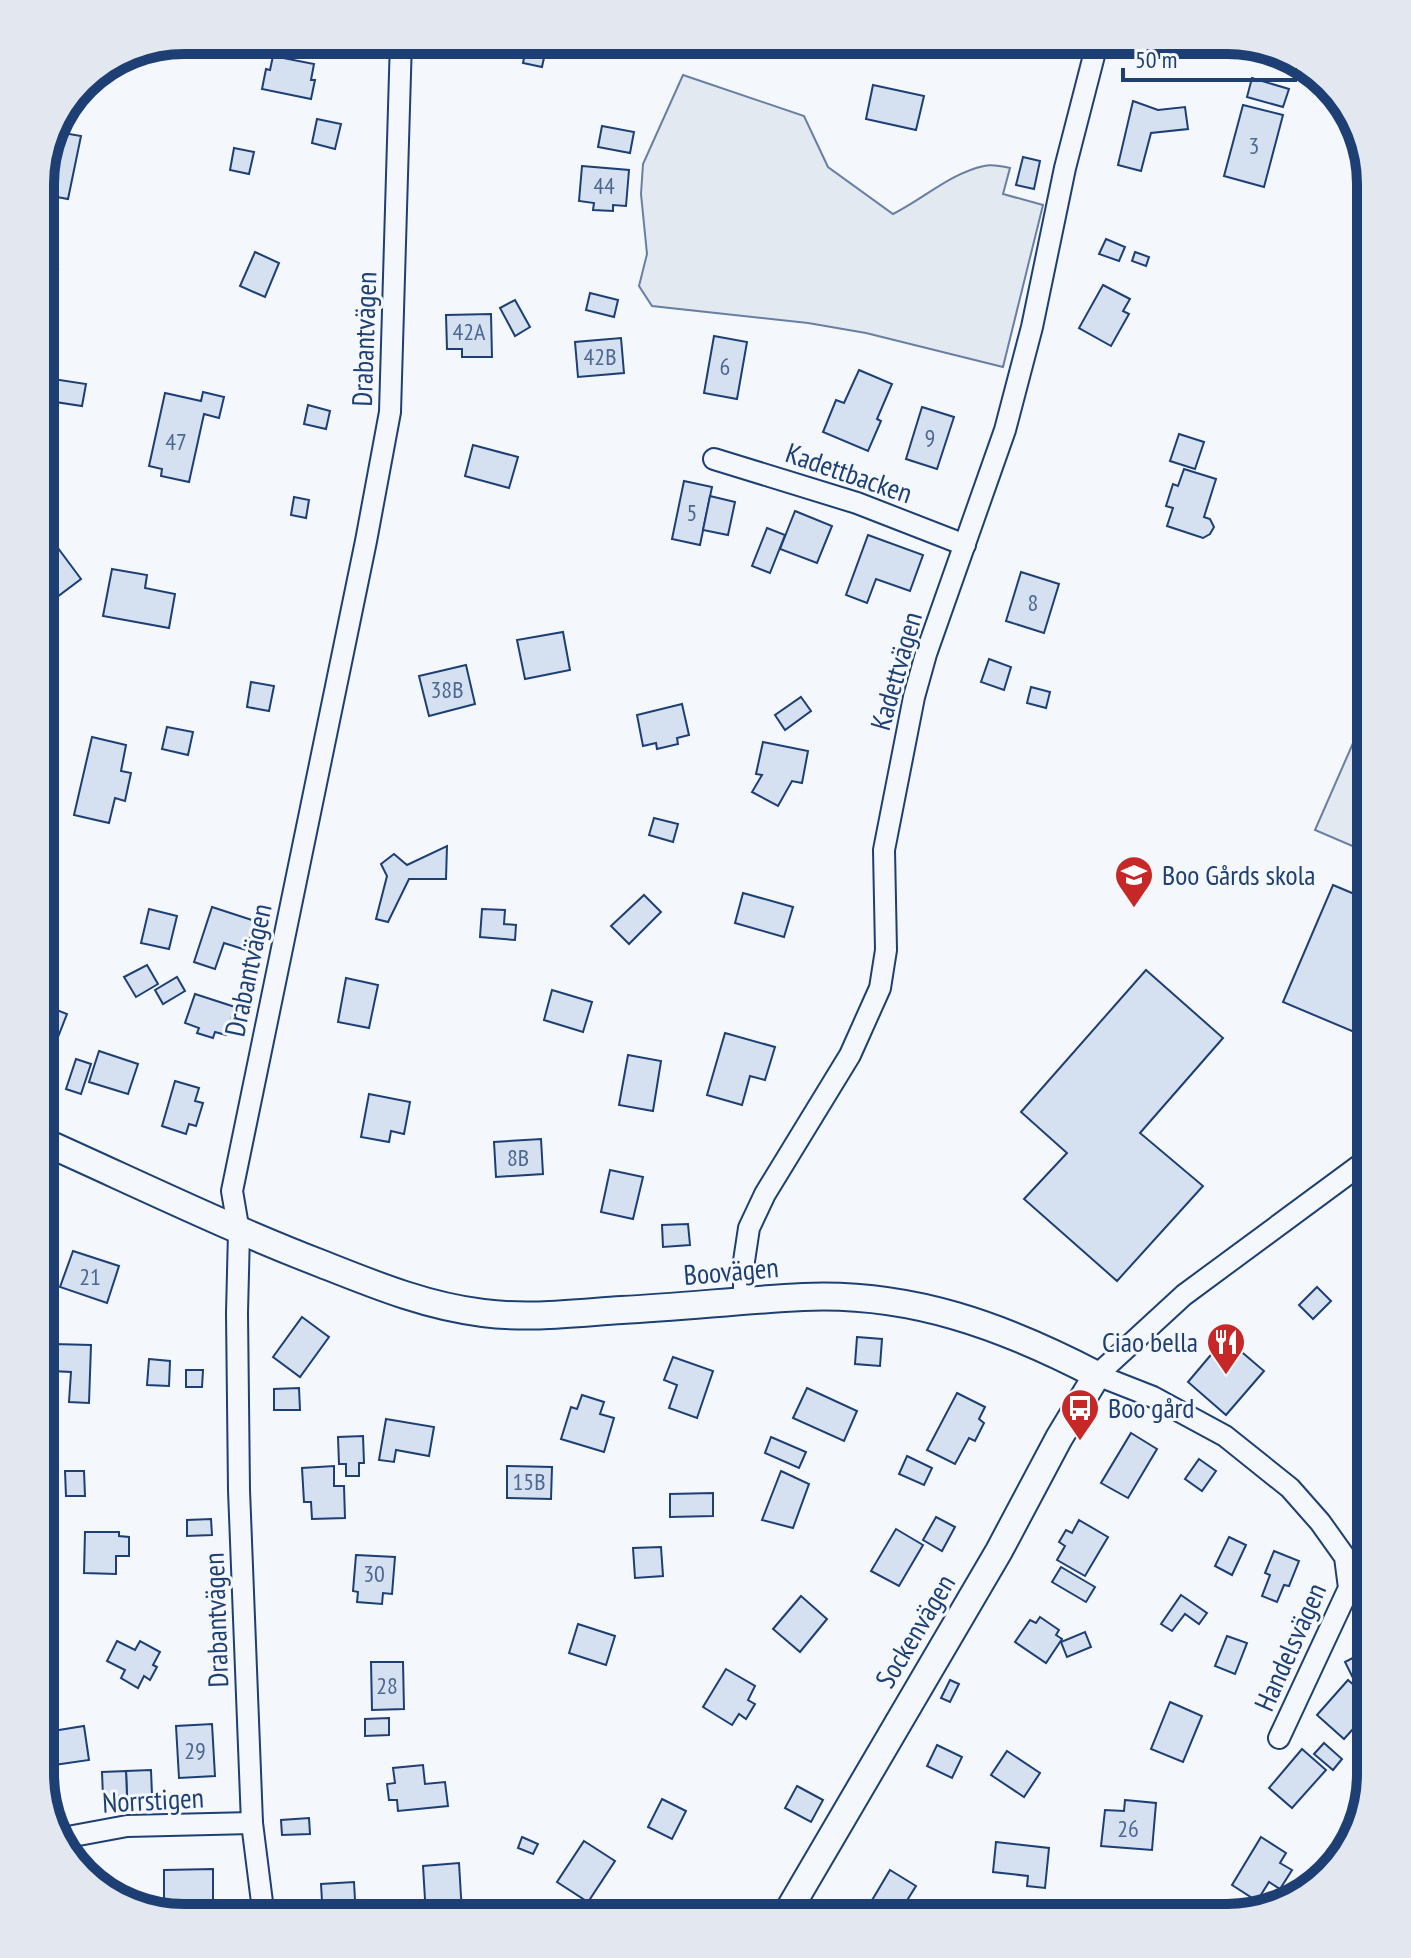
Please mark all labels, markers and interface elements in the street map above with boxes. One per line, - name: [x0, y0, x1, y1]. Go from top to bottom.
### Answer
- scale bar: [1123, 32, 1295, 82]
- text: 50 m: [1135, 44, 1177, 75]
- house number: 3: [1249, 130, 1259, 161]
- house number: 44: [593, 170, 615, 201]
- street label: Drabantvägen: [343, 271, 384, 407]
- house number: 42A: [453, 316, 486, 347]
- house number: 42B: [584, 341, 616, 372]
- house number: 6: [720, 351, 730, 382]
- house number: 9: [925, 422, 935, 453]
- house number: 47: [165, 426, 187, 457]
- street label: Kadettbacken: [781, 434, 917, 511]
- house number: 5: [687, 497, 697, 528]
- house number: 8: [1028, 587, 1038, 618]
- street label: Kadettvägen: [861, 607, 930, 734]
- house number: 38B: [431, 674, 463, 705]
- school or university icon: Boo Gårds skola: [1113, 854, 1155, 909]
- place label: Boo Gårds skola: [1162, 856, 1315, 893]
- street label: Drabantvägen: [215, 900, 280, 1040]
- house number: 8B: [507, 1142, 529, 1173]
- street label: Boovägen: [682, 1248, 780, 1293]
- house number: 21: [79, 1261, 101, 1292]
- restaurant icon: Ciao bella: [1205, 1321, 1247, 1376]
- place label: Ciao bella: [1102, 1323, 1198, 1360]
- bus stop icon: Boo gård: [1059, 1387, 1101, 1442]
- place label: Boo gård: [1108, 1389, 1194, 1426]
- house number: 15B: [513, 1466, 545, 1497]
- street label: Drabantvägen: [195, 1552, 236, 1688]
- house number: 30: [363, 1558, 385, 1589]
- street label: Sockenvägen: [866, 1567, 963, 1694]
- street label: Handelsvägen: [1245, 1577, 1334, 1717]
- house number: 28: [376, 1670, 398, 1701]
- house number: 29: [184, 1735, 206, 1766]
- street label: Norrstigen: [101, 1778, 205, 1821]
- house number: 26: [1117, 1813, 1139, 1844]

